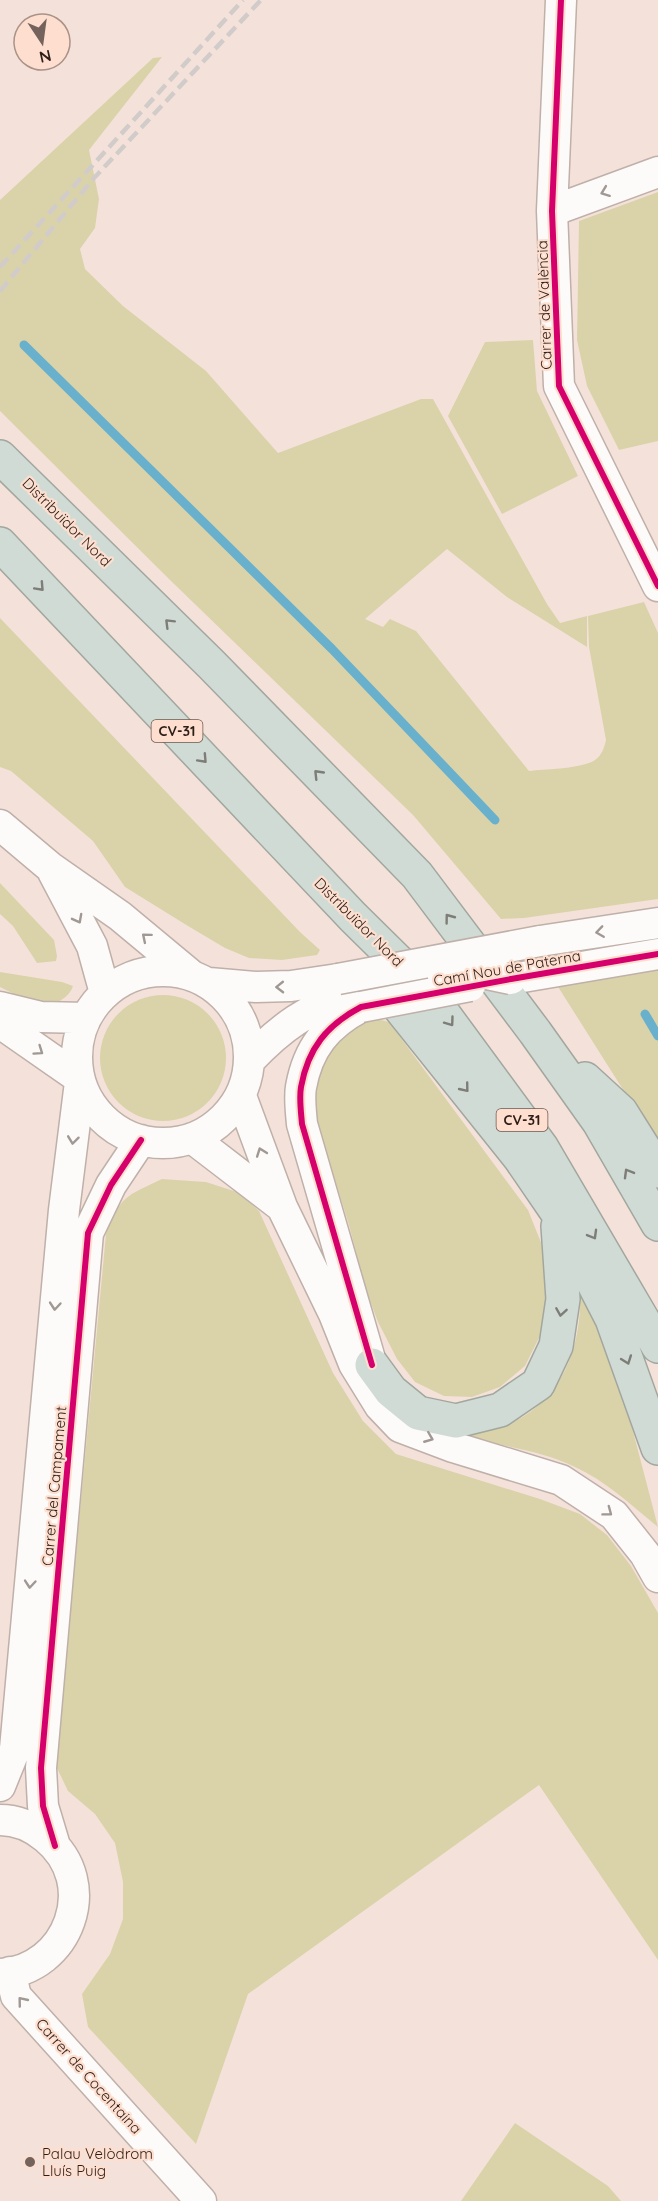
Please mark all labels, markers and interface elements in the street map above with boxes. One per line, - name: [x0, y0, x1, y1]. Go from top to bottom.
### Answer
- north arrow: [12, 12, 72, 72]
- text: N: [37, 46, 53, 68]
- one-way arrow: [600, 184, 611, 197]
- street label: Carrer de València: [532, 240, 556, 370]
- street label: Distribuïdor Nord: [18, 473, 116, 571]
- one-way arrow: [33, 580, 44, 590]
- one-way arrow: [165, 619, 176, 630]
- road number: CV-31: [152, 720, 202, 742]
- one-way arrow: [196, 752, 207, 762]
- one-way arrow: [315, 771, 326, 782]
- street label: Distribuïdor Nord: [310, 873, 408, 971]
- one-way arrow: [71, 912, 82, 923]
- one-way arrow: [446, 914, 457, 925]
- one-way arrow: [596, 925, 605, 937]
- one-way arrow: [142, 934, 153, 945]
- street label: Camí Nou de Paterna: [432, 946, 582, 990]
- one-way arrow: [275, 980, 284, 993]
- one-way arrow: [442, 1015, 453, 1026]
- one-way arrow: [33, 1044, 44, 1055]
- one-way arrow: [457, 1082, 468, 1093]
- road number: CV-31: [496, 1109, 548, 1131]
- one-way arrow: [67, 1136, 79, 1145]
- one-way arrow: [256, 1147, 269, 1158]
- one-way arrow: [624, 1169, 636, 1179]
- one-way arrow: [586, 1229, 598, 1239]
- one-way arrow: [49, 1302, 62, 1311]
- one-way arrow: [556, 1308, 568, 1317]
- one-way arrow: [619, 1354, 632, 1365]
- street label: Carrer del Campament: [38, 1405, 70, 1567]
- one-way arrow: [423, 1431, 434, 1443]
- one-way arrow: [601, 1504, 612, 1515]
- one-way arrow: [24, 1580, 37, 1589]
- one-way arrow: [19, 1997, 30, 2008]
- street label: Carrer de Cocentaina: [32, 2014, 146, 2138]
- place label: Palau Velòdrom Lluís Puig: [42, 2144, 153, 2180]
- marker: Palau Velòdrom Lluís Puig: [23, 2155, 37, 2169]

